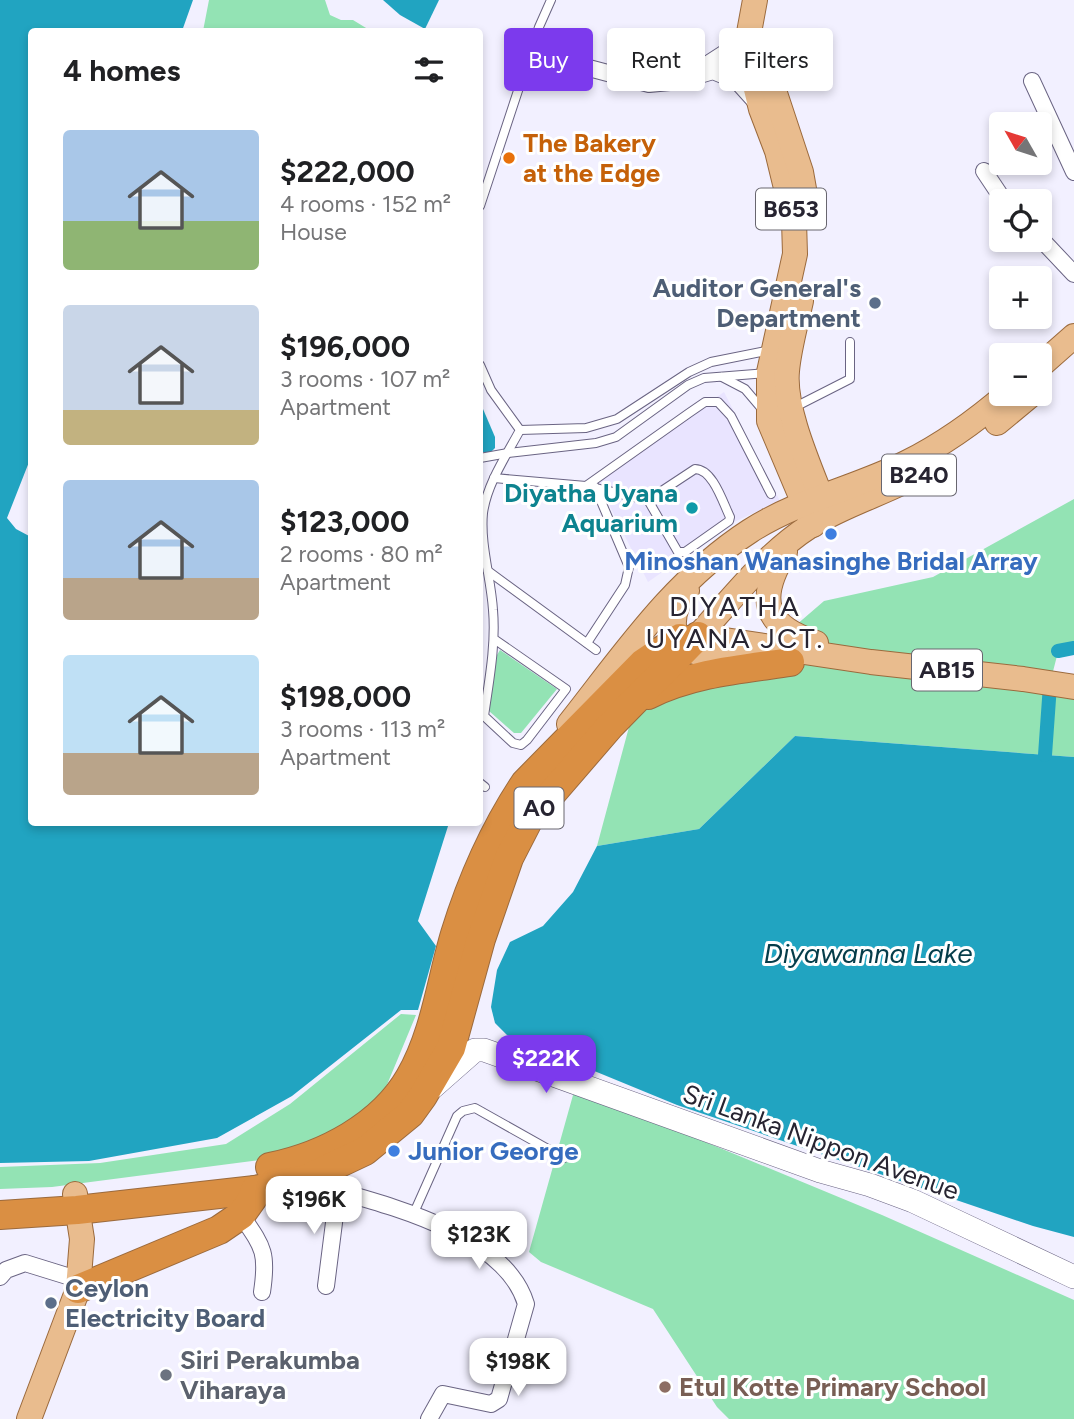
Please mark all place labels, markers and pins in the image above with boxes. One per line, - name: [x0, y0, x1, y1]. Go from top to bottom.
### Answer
- place label: The Bakery at the Edge: [523, 127, 660, 189]
- marker: The Bakery at the Edge: [501, 150, 517, 166]
- place label: Auditor General's Department: [653, 272, 861, 334]
- marker: Auditor General's Department: [867, 295, 883, 311]
- place label: Diyatha Uyana Aquarium: [504, 477, 678, 539]
- marker: Diyatha Uyana Aquarium: [684, 500, 700, 516]
- marker: Minoshan Wanasinghe Bridal Array: [823, 526, 839, 542]
- place label: Minoshan Wanasinghe Bridal Array: [624, 545, 1038, 577]
- pin: $222K: [497, 1036, 595, 1095]
- place label: Junior George: [408, 1135, 579, 1167]
- marker: Junior George: [386, 1143, 402, 1159]
- pin: $196K: [265, 1176, 363, 1236]
- pin: $123K: [430, 1212, 528, 1271]
- place label: Ceylon Electricity Board: [65, 1272, 265, 1334]
- marker: Ceylon Electricity Board: [43, 1295, 59, 1311]
- pin: $198K: [469, 1338, 567, 1398]
- place label: Siri Perakumba Viharaya: [180, 1344, 360, 1406]
- marker: Siri Perakumba Viharaya: [158, 1367, 174, 1383]
- place label: Etul Kotte Primary School: [679, 1371, 986, 1403]
- marker: Etul Kotte Primary School: [657, 1379, 673, 1395]

